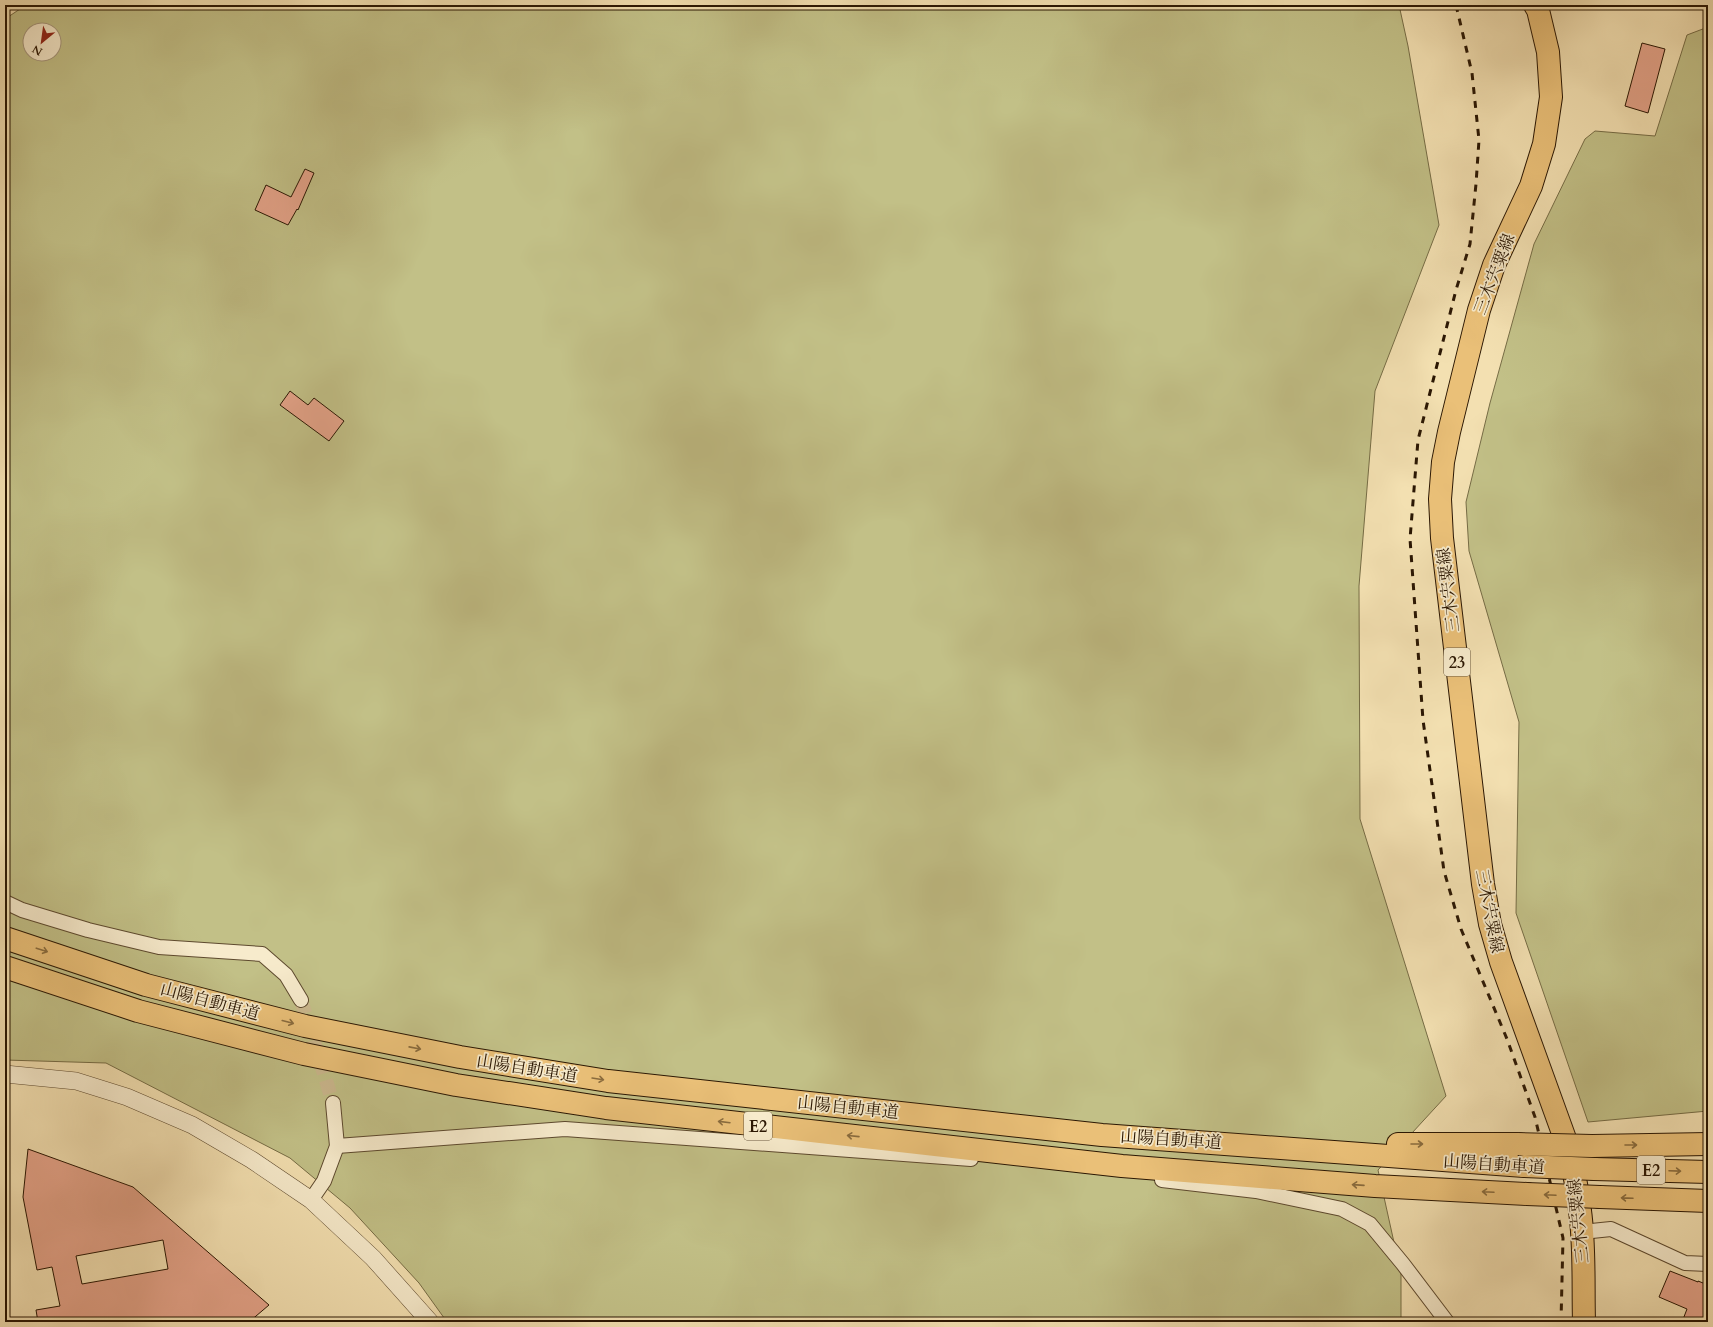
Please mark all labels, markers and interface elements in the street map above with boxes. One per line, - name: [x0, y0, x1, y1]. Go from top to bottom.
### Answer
- north arrow: [22, 22, 62, 62]
- text: N: [29, 41, 45, 59]
- street label: 三木宍粟線: [1468, 230, 1520, 318]
- street label: 三木宍粟線: [1432, 546, 1465, 634]
- road number: 23: [1444, 648, 1470, 676]
- street label: 三木宍粟線: [1470, 867, 1509, 955]
- one-way arrow: [35, 947, 48, 954]
- street label: 山陽自動車道: [158, 977, 262, 1026]
- one-way arrow: [281, 1019, 294, 1026]
- one-way arrow: [408, 1045, 421, 1053]
- street label: 山陽自動車道: [475, 1049, 579, 1088]
- one-way arrow: [591, 1075, 604, 1083]
- street label: 山陽自動車道: [796, 1091, 900, 1124]
- road number: E2: [744, 1112, 772, 1140]
- one-way arrow: [718, 1118, 731, 1126]
- street label: 山陽自動車道: [1119, 1124, 1223, 1155]
- one-way arrow: [847, 1132, 860, 1140]
- one-way arrow: [1410, 1140, 1423, 1148]
- one-way arrow: [1624, 1141, 1637, 1149]
- street label: 山陽自動車道: [1442, 1149, 1546, 1180]
- road number: E2: [1637, 1156, 1665, 1184]
- one-way arrow: [1668, 1167, 1681, 1175]
- street label: 三木宍粟線: [1563, 1177, 1594, 1264]
- one-way arrow: [1352, 1182, 1365, 1189]
- one-way arrow: [1482, 1189, 1495, 1196]
- one-way arrow: [1544, 1191, 1557, 1199]
- one-way arrow: [1621, 1195, 1634, 1202]

